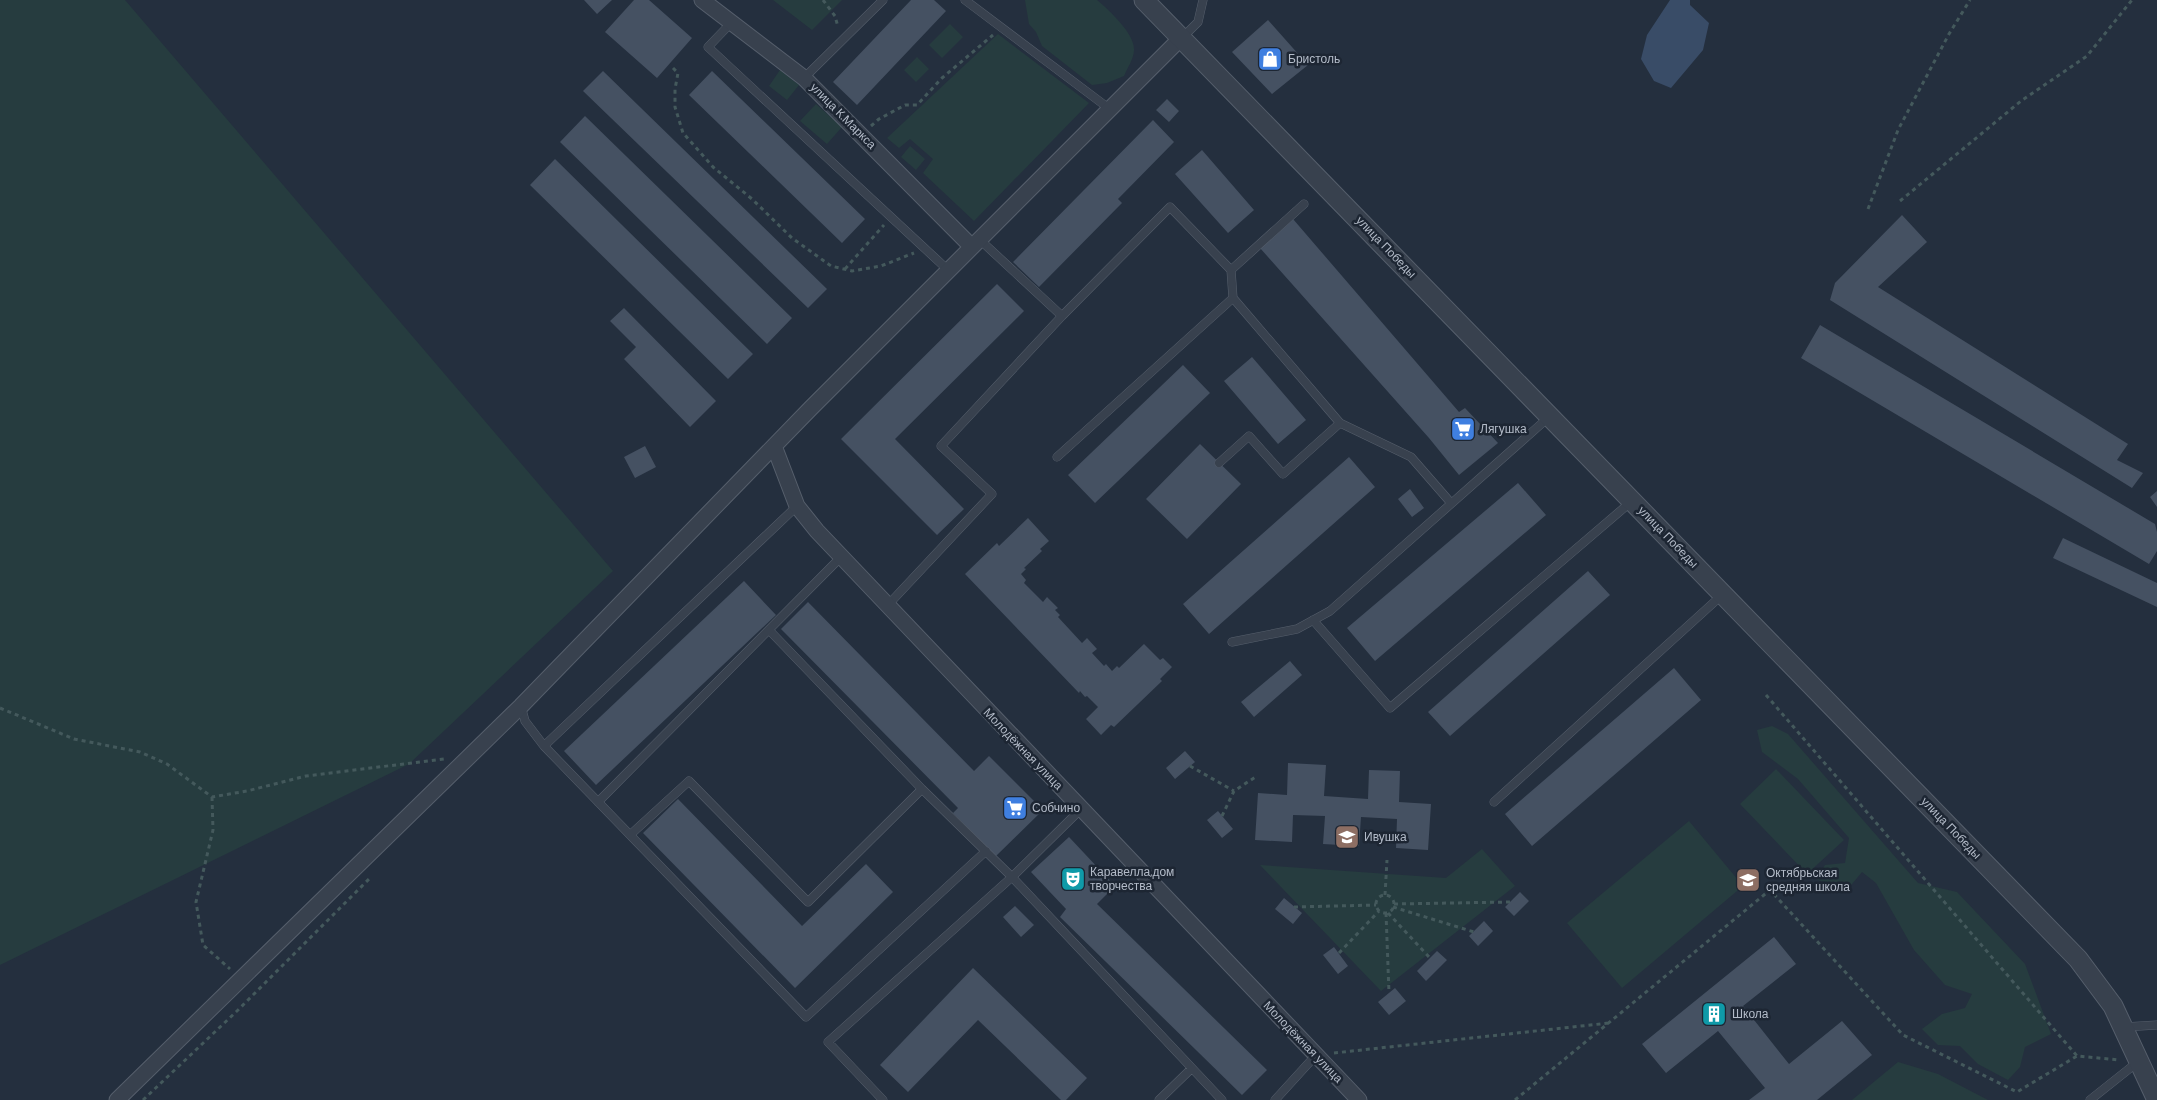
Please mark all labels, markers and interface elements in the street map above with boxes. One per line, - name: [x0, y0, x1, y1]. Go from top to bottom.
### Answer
- shop icon: Бристоль: [1257, 46, 1283, 72]
- place label: Бристоль: [1288, 51, 1340, 67]
- street label: улица К.Маркса: [807, 80, 880, 153]
- street label: улица Победы: [1352, 213, 1420, 281]
- supermarket icon: Лягушка: [1450, 416, 1476, 442]
- place label: Лягушка: [1480, 421, 1527, 437]
- street label: улица Победы: [1634, 503, 1702, 571]
- street label: Молодёжная улица: [980, 705, 1066, 794]
- street label: улица Победы: [1917, 794, 1985, 862]
- supermarket icon: Собчино: [1002, 795, 1028, 821]
- place label: Собчино: [1032, 800, 1080, 816]
- school or university icon: Ивушка: [1334, 824, 1360, 850]
- place label: Ивушка: [1364, 829, 1407, 845]
- place label: Каравелла,дом творчества: [1090, 864, 1174, 894]
- place label: Октябрьская средняя школа: [1766, 865, 1850, 895]
- theatre icon: Каравелла,дом творчества: [1060, 866, 1086, 892]
- school or university icon: Октябрьская средняя школа: [1735, 867, 1761, 893]
- street label: Молодёжная улица: [1260, 998, 1346, 1087]
- building icon: Школа: [1701, 1001, 1727, 1027]
- place label: Школа: [1732, 1006, 1769, 1022]

